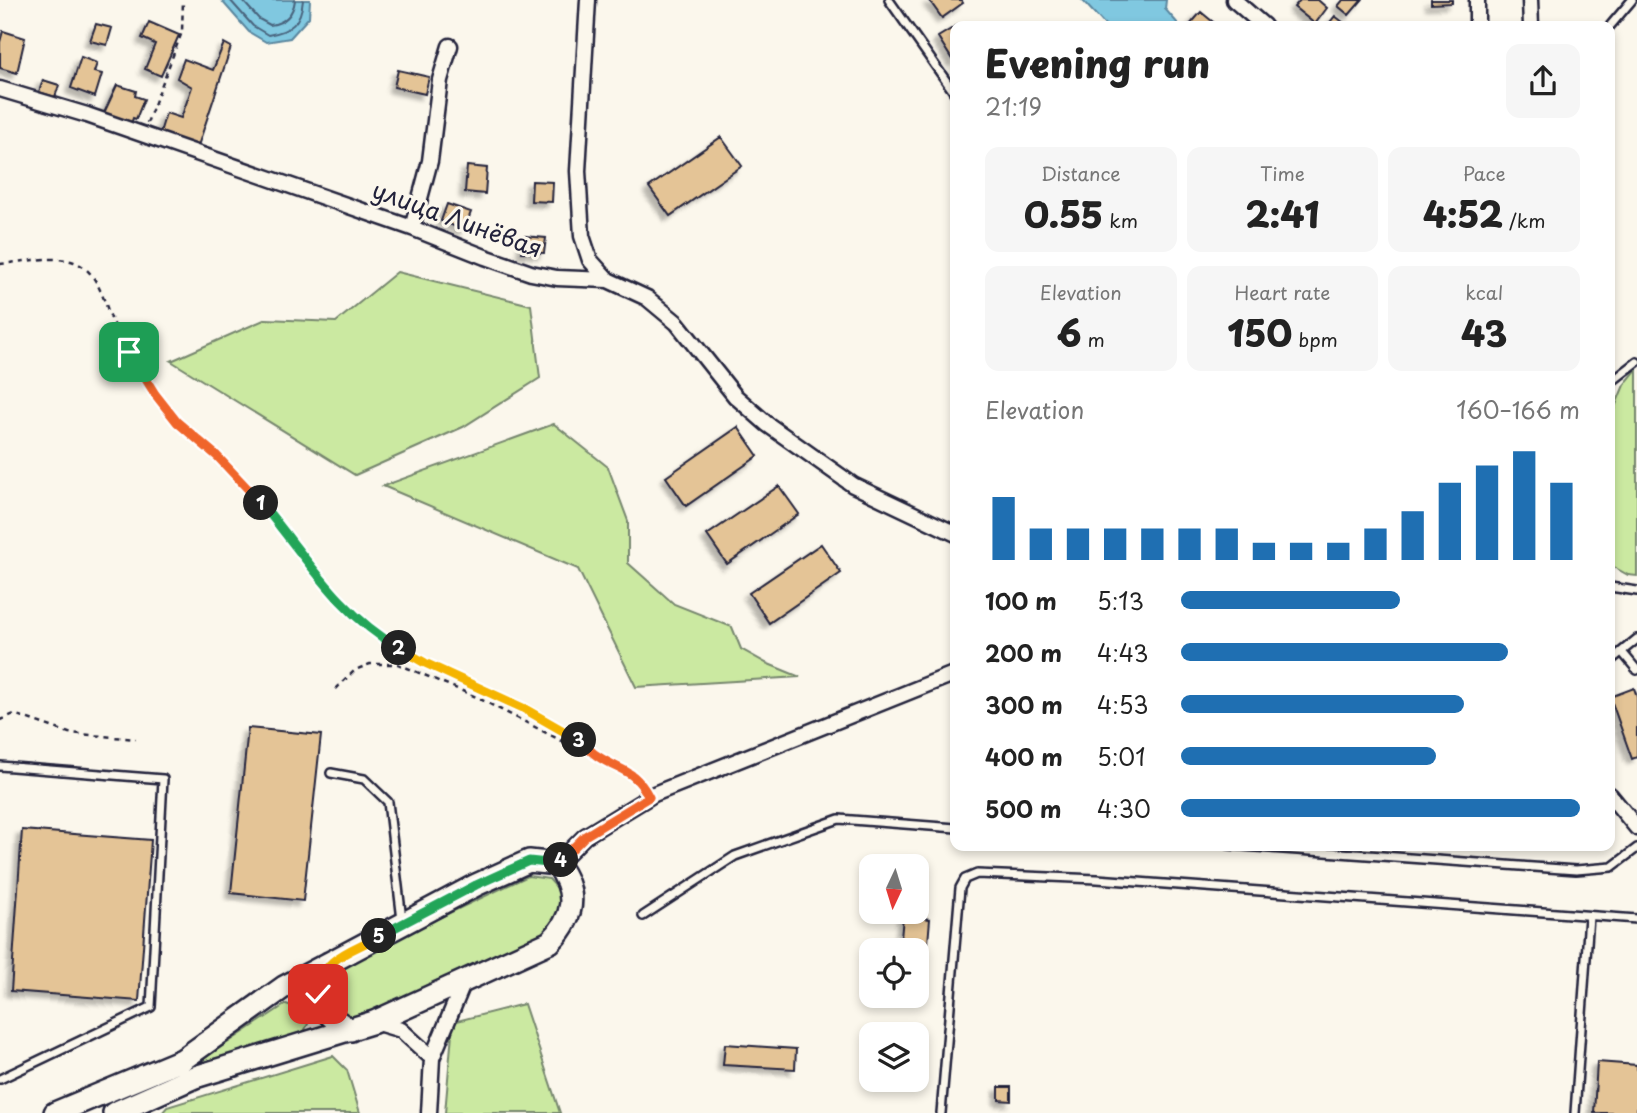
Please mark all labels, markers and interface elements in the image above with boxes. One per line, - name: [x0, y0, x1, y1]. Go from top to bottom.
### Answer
- text: Evening run: [985, 34, 1210, 91]
- button: share: [1506, 44, 1580, 118]
- text: 21:19: [985, 89, 1042, 124]
- text: Distance: [1041, 159, 1121, 187]
- text: Time: [1260, 159, 1305, 187]
- text: Pace: [1463, 159, 1506, 187]
- street label: улица Линёвая: [368, 171, 548, 266]
- text: 0.55: [1024, 187, 1103, 240]
- text: 2:41: [1245, 187, 1320, 240]
- text: 4:52: [1423, 187, 1503, 240]
- text: km: [1103, 206, 1138, 234]
- text: /km: [1503, 206, 1545, 234]
- text: Elevation: [1040, 278, 1122, 306]
- text: Heart rate: [1235, 278, 1330, 306]
- text: kcal: [1465, 278, 1503, 306]
- text: 6: [1057, 306, 1081, 359]
- text: 150: [1227, 306, 1292, 359]
- text: 43: [1461, 306, 1507, 359]
- pin: [99, 322, 159, 382]
- text: m: [1081, 325, 1105, 353]
- text: bpm: [1292, 325, 1338, 353]
- icon: arrive: [110, 333, 148, 371]
- text: Elevation: [985, 392, 1084, 427]
- text: 160–166 m: [1456, 392, 1580, 427]
- pin: 1: [244, 486, 278, 520]
- text: 1: [256, 488, 265, 516]
- text: 100 m: [985, 583, 1057, 618]
- text: 5:13: [1097, 583, 1144, 618]
- pin: 2: [382, 630, 416, 666]
- text: 2: [392, 633, 405, 661]
- text: 200 m: [985, 635, 1062, 670]
- text: 4:43: [1097, 635, 1149, 670]
- text: 300 m: [985, 687, 1063, 722]
- text: 4:53: [1097, 687, 1148, 722]
- pin: 3: [562, 722, 596, 758]
- text: 3: [572, 725, 585, 753]
- text: 400 m: [985, 739, 1063, 774]
- text: 5:01: [1097, 739, 1145, 774]
- text: 500 m: [985, 791, 1062, 826]
- text: 4:30: [1097, 791, 1151, 826]
- pin: 4: [544, 842, 578, 878]
- text: 4: [554, 845, 567, 873]
- north arrow: [859, 854, 929, 924]
- map controls: [859, 854, 929, 1092]
- pin: 5: [362, 918, 396, 954]
- text: 5: [372, 921, 385, 949]
- button: locate: [859, 938, 929, 1008]
- pin: [288, 964, 348, 1024]
- icon: check: [299, 975, 337, 1013]
- button: layers: [859, 1022, 929, 1092]

